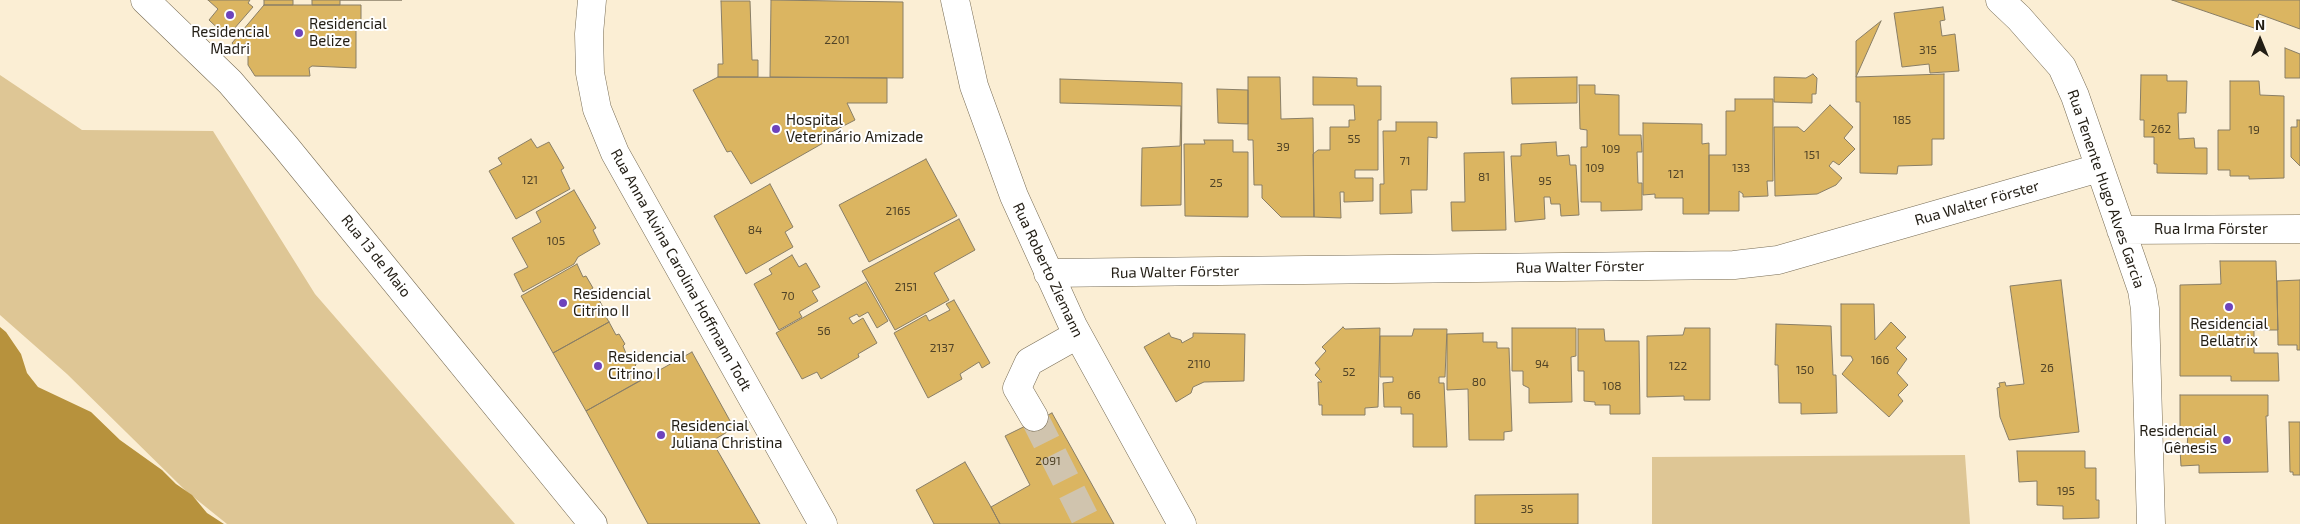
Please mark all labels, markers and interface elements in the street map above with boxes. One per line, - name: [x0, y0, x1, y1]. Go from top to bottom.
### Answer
- marker: Residencial Madri: [224, 9, 236, 21]
- place label: Residencial Belize: [309, 15, 387, 50]
- north arrow: [2235, 15, 2285, 65]
- text: N: [2255, 16, 2265, 33]
- place label: Residencial Madri: [191, 23, 269, 58]
- marker: Residencial Belize: [293, 27, 305, 39]
- house number: 2201: [824, 33, 850, 47]
- house number: 315: [1919, 43, 1937, 57]
- street label: Rua Tenente Hugo Alves Garcia: [2063, 87, 2149, 291]
- place label: Hospital Veterinário Amizade: [786, 111, 923, 146]
- house number: 185: [1893, 113, 1911, 127]
- house number: 262: [2151, 122, 2171, 136]
- marker: Hospital Veterinário Amizade: [770, 123, 782, 135]
- house number: 19: [2248, 123, 2260, 137]
- house number: 55: [1348, 132, 1360, 146]
- house number: 39: [1276, 140, 1290, 154]
- house number: 109: [1602, 142, 1620, 156]
- street label: Rua Anna Alvina Carolina Hoffmann Todt: [607, 146, 755, 394]
- house number: 151: [1804, 148, 1820, 162]
- house number: 71: [1400, 154, 1410, 168]
- house number: 109: [1586, 161, 1604, 175]
- house number: 133: [1732, 161, 1750, 175]
- house number: 121: [1668, 167, 1684, 181]
- house number: 81: [1478, 170, 1490, 184]
- house number: 121: [522, 173, 538, 187]
- house number: 95: [1538, 174, 1552, 188]
- house number: 25: [1209, 176, 1223, 190]
- street label: Rua Walter Förster: [1913, 177, 2041, 229]
- street label: Rua Roberto Ziemann: [1009, 200, 1087, 340]
- house number: 2165: [886, 204, 910, 218]
- street label: Rua 13 de Maio: [337, 211, 415, 301]
- street label: Rua Irma Förster: [2154, 220, 2268, 238]
- house number: 84: [748, 223, 762, 237]
- house number: 105: [547, 234, 565, 248]
- street label: Rua Walter Förster: [1515, 257, 1645, 277]
- street label: Rua Walter Förster: [1110, 262, 1240, 282]
- house number: 2151: [895, 280, 917, 294]
- place label: Residencial Citrino II: [573, 285, 651, 320]
- house number: 70: [781, 289, 795, 303]
- marker: Residencial Citrino II: [557, 297, 569, 309]
- marker: Residencial Bellatrix: [2223, 301, 2235, 313]
- place label: Residencial Bellatrix: [2190, 315, 2268, 350]
- house number: 56: [817, 324, 831, 338]
- house number: 2137: [930, 341, 954, 355]
- place label: Residencial Citrino I: [608, 348, 686, 383]
- house number: 166: [1871, 353, 1889, 367]
- house number: 2110: [1187, 357, 1211, 371]
- house number: 94: [1535, 357, 1549, 371]
- house number: 122: [1669, 359, 1687, 373]
- marker: Residencial Citrino I: [592, 360, 604, 372]
- house number: 26: [2040, 361, 2054, 375]
- house number: 150: [1796, 363, 1814, 377]
- house number: 52: [1342, 365, 1356, 379]
- house number: 80: [1472, 375, 1486, 389]
- house number: 108: [1602, 379, 1622, 393]
- house number: 66: [1407, 388, 1421, 402]
- place label: Residencial Juliana Christina: [671, 417, 782, 452]
- place label: Residencial Gênesis: [2139, 422, 2217, 457]
- marker: Residencial Juliana Christina: [655, 429, 667, 441]
- marker: Residencial Gênesis: [2221, 434, 2233, 446]
- house number: 2091: [1035, 454, 1061, 468]
- house number: 195: [2057, 484, 2075, 498]
- house number: 35: [1520, 502, 1534, 516]

